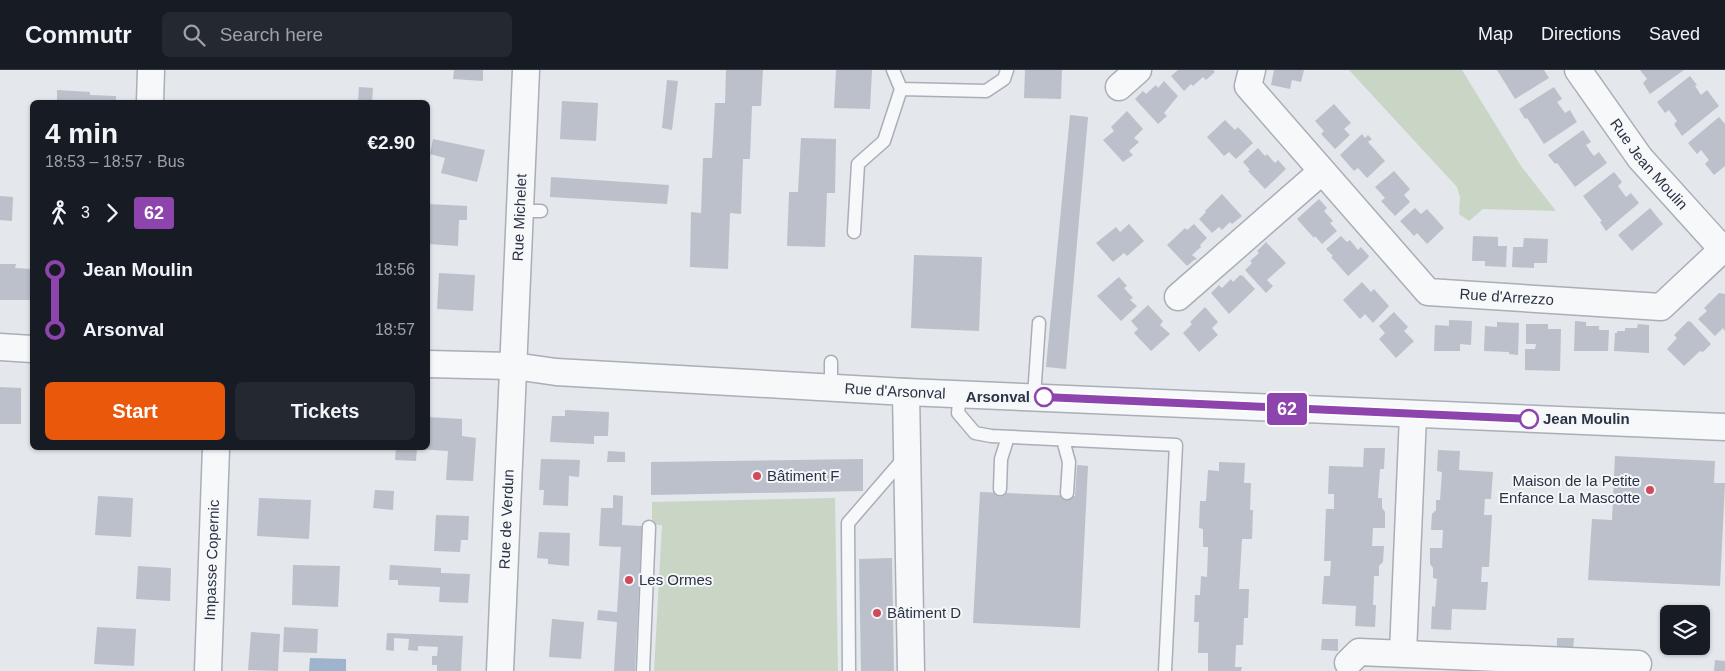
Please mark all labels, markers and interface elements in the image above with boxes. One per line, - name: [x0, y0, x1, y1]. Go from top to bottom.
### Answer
- search box: [162, 12, 512, 57]
- text: Commutr: [25, 21, 132, 48]
- icon: search: [180, 21, 208, 49]
- text: Search here: [220, 24, 323, 45]
- text: Map: [1478, 24, 1513, 44]
- text: Directions: [1541, 24, 1621, 44]
- text: Saved: [1649, 24, 1700, 44]
- street label: Rue Jean Moulin: [1607, 115, 1691, 213]
- text: 4 min: [45, 118, 118, 149]
- text: €2.90: [367, 132, 415, 153]
- text: 18:53 – 18:57 · Bus: [45, 153, 185, 170]
- street label: Rue Michelet: [509, 172, 530, 262]
- icon: walk: [45, 199, 73, 227]
- icon: forward: [98, 199, 126, 227]
- text: 62: [144, 203, 164, 223]
- text: 3: [81, 204, 90, 221]
- text: Jean Moulin: [83, 259, 193, 280]
- text: 18:56: [375, 261, 415, 278]
- street label: Rue d'Arrezzo: [1459, 285, 1555, 308]
- text: Arsonval: [83, 319, 164, 340]
- text: 18:57: [375, 321, 415, 338]
- street label: Rue d'Arsonval: [844, 379, 946, 402]
- button: Start: [45, 382, 225, 440]
- button: Tickets: [235, 382, 415, 440]
- marker: Arsonval: [1034, 387, 1054, 407]
- place label: Arsonval: [966, 388, 1030, 405]
- line badge: 62: [1264, 393, 1310, 425]
- text: 62: [1277, 399, 1297, 419]
- marker: Jean Moulin: [1519, 409, 1539, 429]
- place label: Jean Moulin: [1543, 410, 1630, 427]
- place label: Bâtiment F: [767, 467, 840, 484]
- street label: Rue de Verdun: [495, 469, 517, 570]
- marker: Bâtiment F: [751, 470, 763, 482]
- place label: Maison de la Petite Enfance La Mascotte: [1499, 472, 1640, 506]
- marker: Maison de la Petite Enfance La Mascotte: [1644, 484, 1656, 496]
- street label: Impasse Copernic: [201, 499, 222, 621]
- place label: Les Ormes: [639, 571, 712, 588]
- marker: Les Ormes: [623, 574, 635, 586]
- place label: Bâtiment D: [887, 604, 961, 621]
- map controls: [1660, 605, 1710, 655]
- button: layers: [1660, 605, 1710, 655]
- marker: Bâtiment D: [871, 607, 883, 619]

